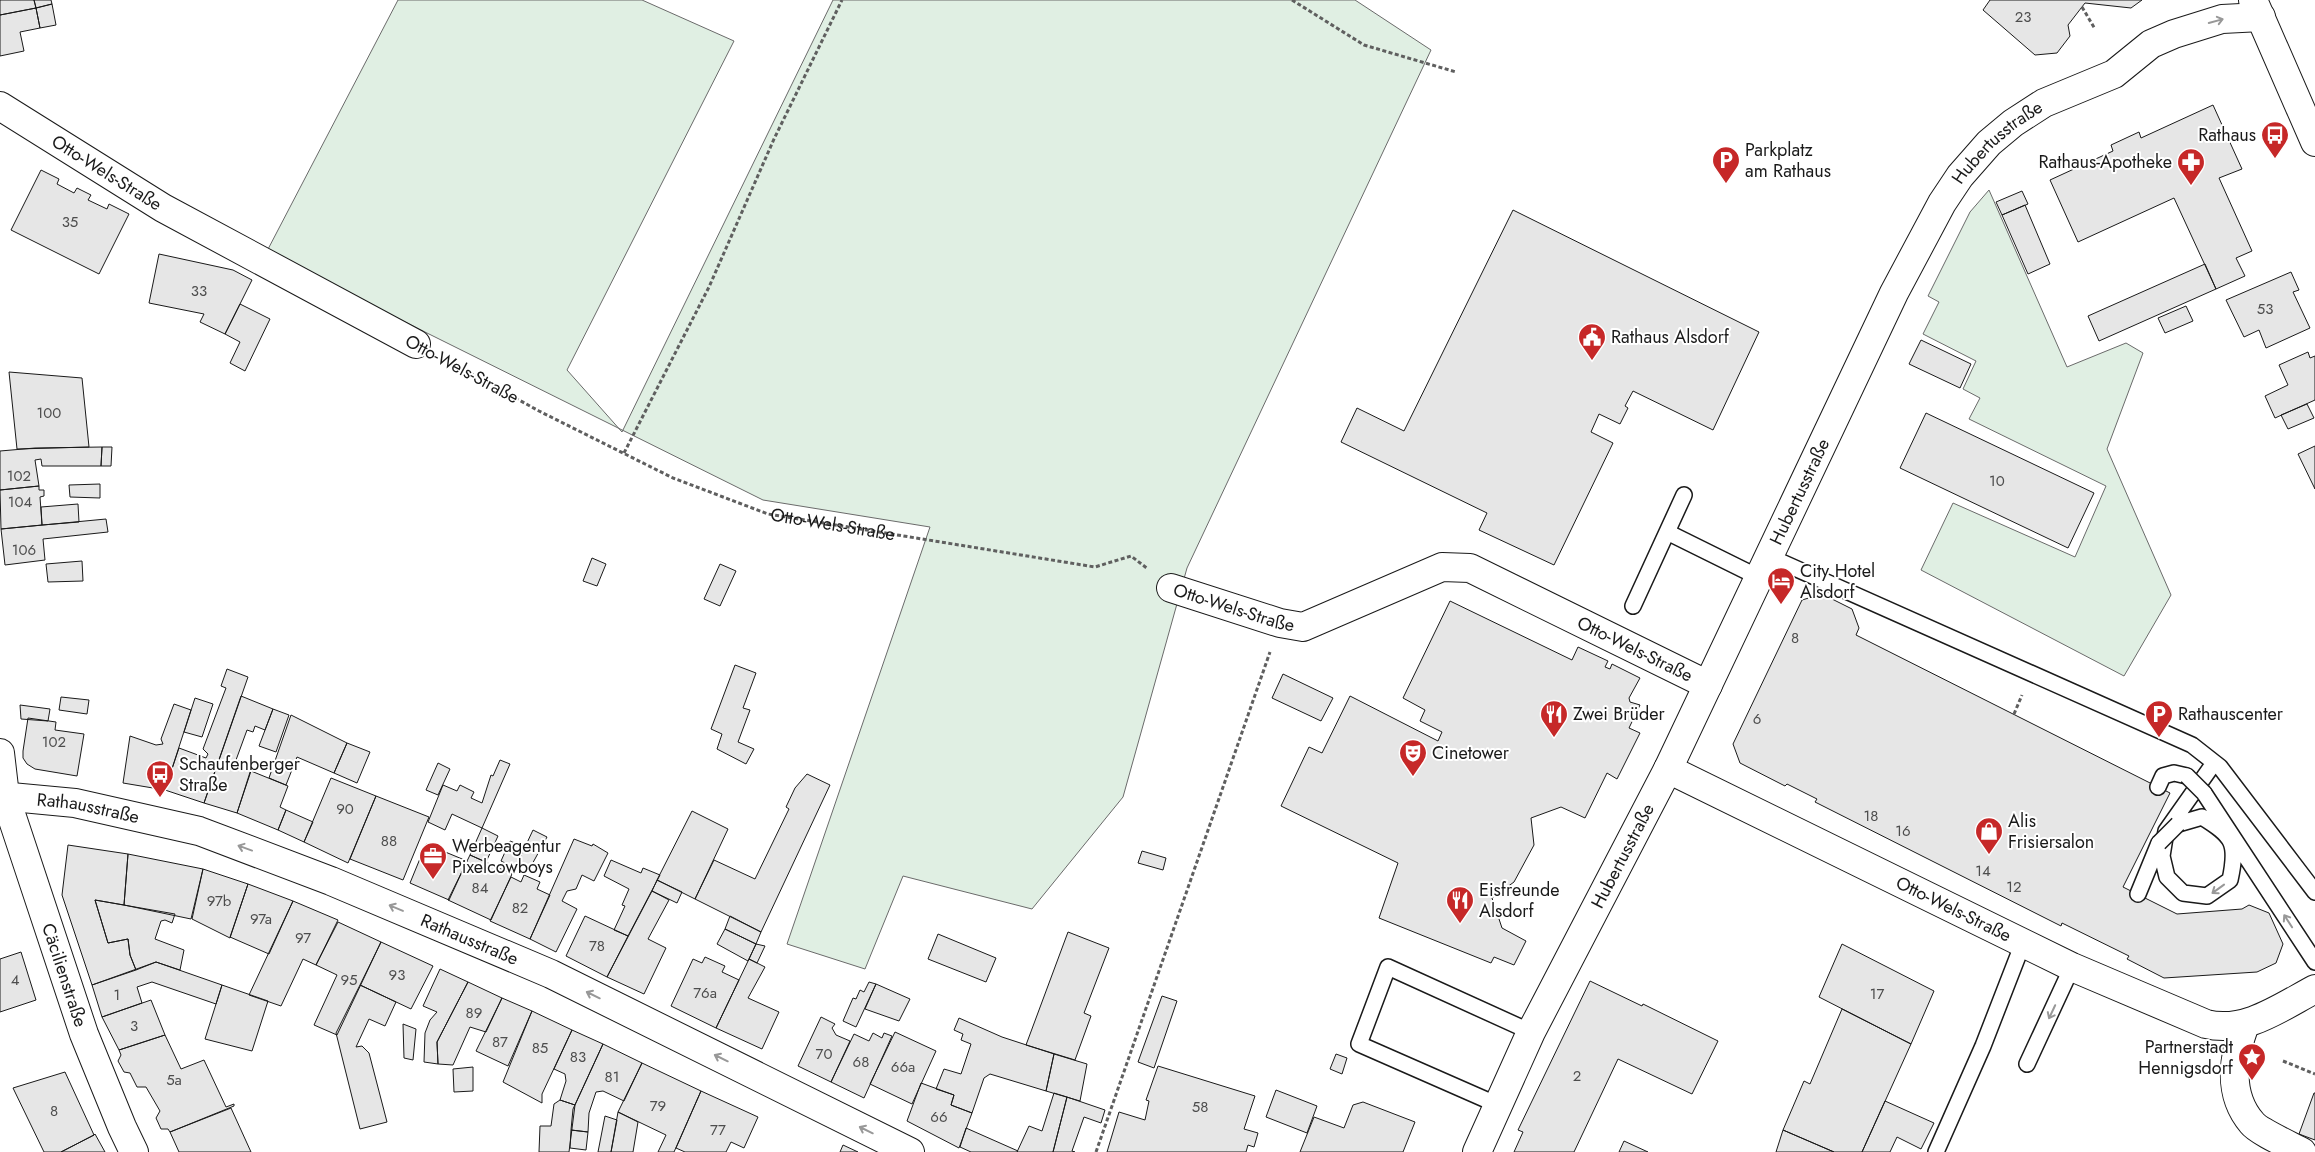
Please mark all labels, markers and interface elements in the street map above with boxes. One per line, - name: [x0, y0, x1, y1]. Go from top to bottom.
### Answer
- house number: 23: [2015, 6, 2031, 28]
- one-way arrow: [2208, 16, 2224, 25]
- street label: Hubertusstraße: [1945, 94, 2048, 189]
- bus stop icon: Rathaus: [2260, 120, 2290, 159]
- place label: Rathaus: [2198, 122, 2256, 148]
- street label: Otto-Wels-Straße: [47, 128, 167, 217]
- place label: Parkplatz am Rathaus: [1745, 137, 1831, 184]
- parking icon: Parkplatz am Rathaus: [1711, 145, 1741, 184]
- pharmacy icon: Rathaus-Apotheke: [2176, 147, 2206, 186]
- place label: Rathaus-Apotheke: [2038, 149, 2172, 175]
- house number: 35: [62, 211, 78, 233]
- house number: 33: [191, 280, 207, 302]
- house number: 53: [2257, 298, 2273, 320]
- public building icon: Rathaus Alsdorf: [1577, 322, 1607, 361]
- place label: Rathaus Alsdorf: [1611, 324, 1730, 350]
- street label: Otto-Wels-Straße: [400, 328, 524, 410]
- house number: 100: [37, 402, 61, 424]
- street label: Hubertusstraße: [1763, 434, 1836, 549]
- house number: 102: [7, 465, 31, 487]
- house number: 10: [1989, 470, 2005, 492]
- house number: 104: [8, 491, 33, 513]
- street label: Otto-Wels-Straße: [769, 502, 897, 547]
- house number: 106: [12, 539, 36, 561]
- place label: City Hotel Alsdorf: [1800, 558, 1875, 605]
- hotel icon: City Hotel Alsdorf: [1766, 566, 1796, 605]
- street label: Otto-Wels-Straße: [1170, 577, 1296, 638]
- street label: Otto-Wels-Straße: [1573, 610, 1697, 689]
- house number: 8: [1791, 627, 1799, 649]
- restaurant icon: Zwei Brüder: [1539, 699, 1569, 738]
- parking icon: Rathauscenter: [2144, 699, 2174, 738]
- place label: Zwei Brüder: [1573, 701, 1665, 727]
- place label: Rathauscenter: [2178, 701, 2284, 727]
- house number: 6: [1753, 708, 1761, 730]
- house number: 102: [42, 731, 66, 753]
- theatre icon: Cinetower: [1398, 738, 1428, 777]
- place label: Cinetower: [1432, 740, 1510, 766]
- place label: Schaufenberger Straße: [179, 751, 301, 798]
- bus stop icon: Schaufenberger Straße: [145, 759, 175, 798]
- street label: Rathausstraße: [36, 787, 142, 830]
- house number: 90: [336, 798, 354, 820]
- street label: Hubertusstraße: [1585, 799, 1661, 913]
- house number: 18: [1864, 805, 1878, 827]
- place label: Alis Frisiersalon: [2008, 808, 2094, 855]
- shop icon: Alis Frisiersalon: [1974, 816, 2004, 855]
- house number: 16: [1895, 820, 1911, 842]
- house number: 88: [381, 830, 397, 852]
- place label: Werbeagentur Pixelcowboys: [452, 833, 562, 880]
- office icon: Werbeagentur Pixelcowboys: [418, 841, 448, 880]
- one-way arrow: [238, 843, 253, 852]
- house number: 14: [1975, 860, 1991, 882]
- street label: Otto-Wels-Straße: [1891, 870, 2016, 948]
- house number: 12: [2006, 876, 2022, 898]
- house number: 84: [472, 877, 489, 899]
- place label: Eisfreunde Alsdorf: [1479, 877, 1560, 924]
- one-way arrow: [2211, 884, 2225, 894]
- restaurant icon: Eisfreunde Alsdorf: [1445, 885, 1475, 924]
- house number: 97b: [207, 890, 232, 912]
- house number: 82: [512, 897, 528, 919]
- one-way arrow: [389, 903, 404, 913]
- street label: Rathausstraße: [417, 907, 522, 972]
- house number: 97a: [250, 908, 272, 930]
- one-way arrow: [2283, 914, 2293, 928]
- street label: Cäcilienstraße: [35, 920, 94, 1030]
- house number: 97: [295, 927, 311, 949]
- house number: 78: [589, 935, 605, 957]
- house number: 93: [389, 964, 405, 986]
- house number: 4: [11, 969, 20, 991]
- house number: 95: [340, 969, 358, 991]
- house number: 76a: [693, 982, 717, 1004]
- house number: 17: [1870, 983, 1884, 1005]
- house number: 1: [114, 984, 120, 1006]
- one-way arrow: [586, 990, 601, 999]
- house number: 89: [466, 1002, 482, 1024]
- one-way arrow: [2046, 1004, 2056, 1019]
- house number: 3: [130, 1015, 138, 1037]
- house number: 87: [492, 1031, 508, 1053]
- place label: Partnerstadt Hennigsdorf: [2138, 1034, 2234, 1081]
- house number: 85: [532, 1037, 548, 1059]
- place icon: Partnerstadt Hennigsdorf: [2237, 1042, 2267, 1081]
- house number: 70: [816, 1043, 832, 1065]
- house number: 83: [570, 1046, 586, 1068]
- house number: 68: [853, 1051, 869, 1073]
- one-way arrow: [713, 1053, 728, 1063]
- house number: 66a: [891, 1056, 915, 1078]
- house number: 2: [1573, 1065, 1581, 1087]
- house number: 81: [605, 1066, 619, 1088]
- house number: 5a: [166, 1069, 182, 1091]
- house number: 79: [650, 1095, 666, 1117]
- house number: 58: [1192, 1096, 1208, 1118]
- house number: 8: [50, 1100, 58, 1122]
- house number: 66: [930, 1106, 948, 1128]
- house number: 77: [710, 1119, 726, 1141]
- one-way arrow: [859, 1125, 874, 1134]

